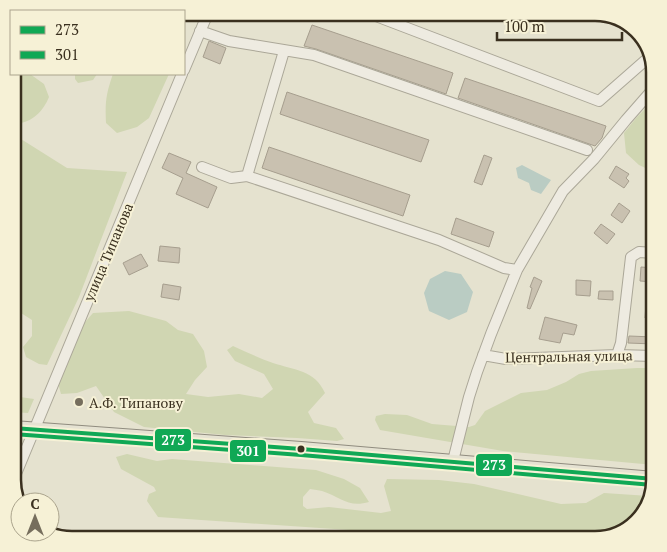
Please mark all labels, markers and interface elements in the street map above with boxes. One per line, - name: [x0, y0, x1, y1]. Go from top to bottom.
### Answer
- legend: [10, 10, 185, 75]
- scale bar: [497, 10, 622, 42]
- text: 100 m: [504, 16, 545, 36]
- text: 273: [55, 19, 79, 39]
- text: 301: [55, 44, 79, 64]
- street label: улица Типанова: [78, 200, 137, 305]
- street label: Центральная улица: [505, 345, 633, 367]
- place label: А.Ф. Типанову: [89, 393, 184, 412]
- marker: А.Ф. Типанову: [73, 396, 85, 408]
- line badge: 273: [154, 428, 192, 452]
- text: 273: [161, 430, 185, 449]
- line badge: 301: [229, 439, 267, 463]
- text: 301: [236, 441, 260, 460]
- unlabelled marker: [296, 444, 306, 454]
- line badge: 273: [475, 453, 513, 477]
- text: 273: [482, 455, 506, 474]
- north arrow: [10, 492, 60, 542]
- text: С: [30, 494, 40, 513]

